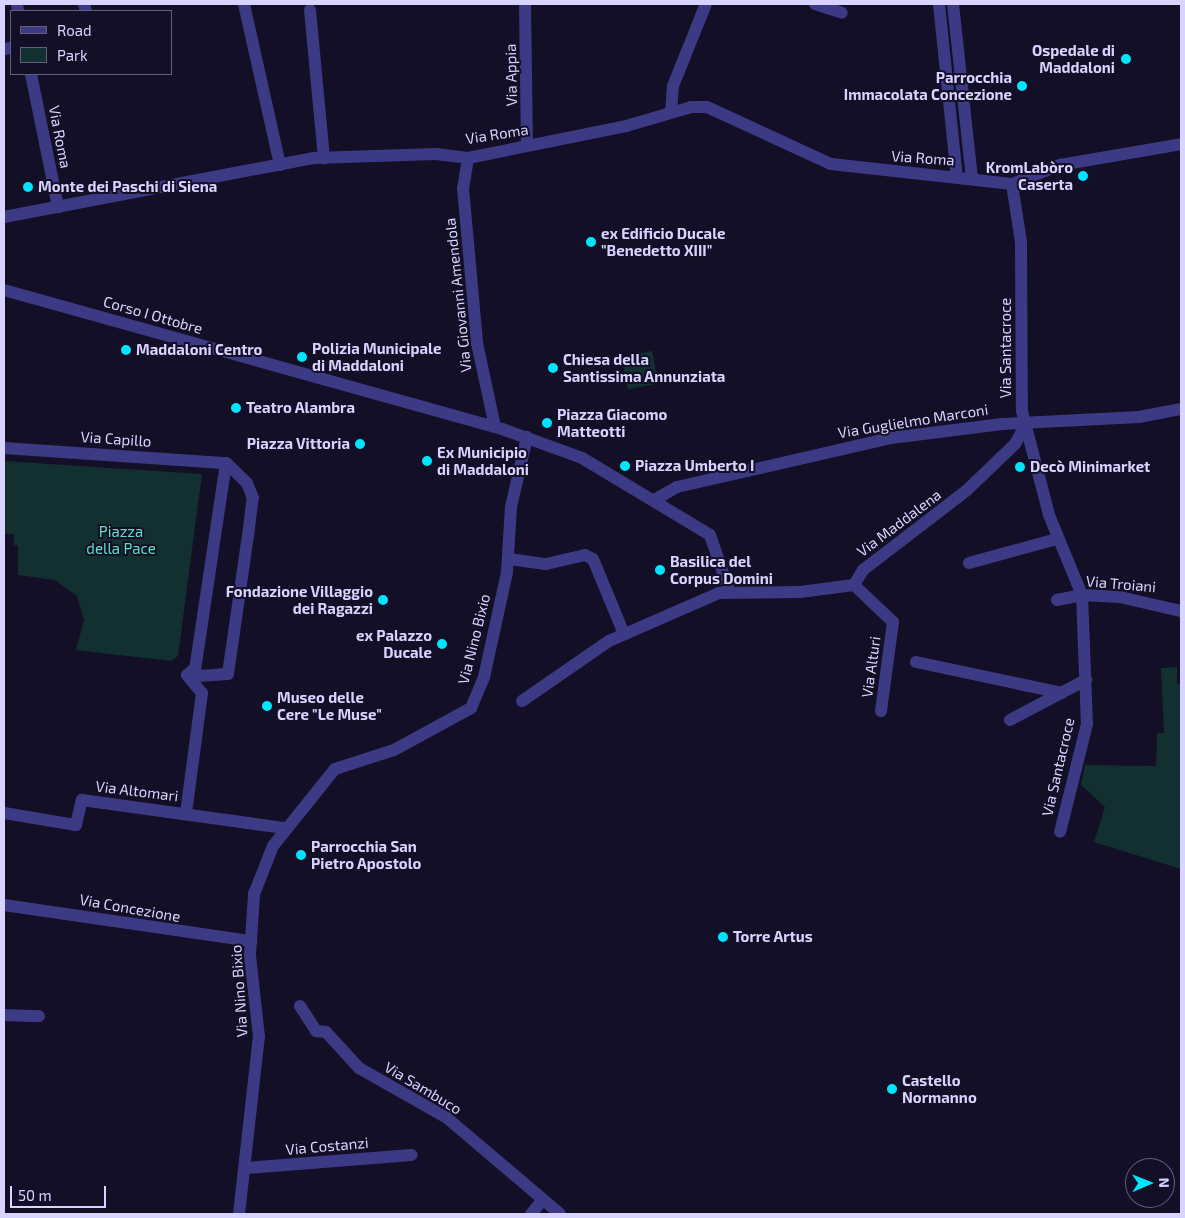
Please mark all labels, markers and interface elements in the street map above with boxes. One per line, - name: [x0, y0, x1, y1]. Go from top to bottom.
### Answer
- legend: [10, 10, 172, 75]
- text: Road: [57, 21, 92, 39]
- place label: Ospedale di Maddaloni: [1032, 41, 1115, 76]
- street label: Via Appia: [501, 43, 521, 107]
- text: Park: [57, 46, 88, 64]
- marker: Ospedale di Maddaloni: [1119, 52, 1133, 66]
- place label: Parrocchia Immacolata Concezione: [844, 68, 1012, 103]
- marker: Parrocchia Immacolata Concezione: [1016, 80, 1028, 92]
- street label: Via Roma: [45, 104, 75, 170]
- street label: Via Roma: [464, 120, 530, 148]
- street label: Via Roma: [891, 147, 955, 169]
- place label: KromLabòro Caserta: [986, 158, 1073, 193]
- marker: KromLabòro Caserta: [1077, 170, 1089, 182]
- place label: Monte dei Paschi di Siena: [38, 178, 217, 196]
- marker: Monte dei Paschi di Siena: [22, 181, 34, 193]
- street label: Via Giovanni Amendola: [441, 217, 475, 373]
- place label: ex Edificio Ducale "Benedetto XIII": [601, 224, 726, 259]
- marker: ex Edificio Ducale "Benedetto XIII": [585, 236, 597, 248]
- street label: Corso I Ottobre: [101, 292, 205, 338]
- street label: Via Santacroce: [997, 298, 1015, 398]
- place label: Polizia Municipale di Maddaloni: [312, 339, 441, 374]
- place label: Maddaloni Centro: [136, 341, 262, 359]
- marker: Maddaloni Centro: [120, 344, 132, 356]
- place label: Chiesa della Santissima Annunziata: [563, 350, 726, 385]
- marker: Polizia Municipale di Maddaloni: [296, 351, 308, 363]
- marker: Chiesa della Santissima Annunziata: [547, 362, 559, 374]
- place label: Teatro Alambra: [246, 399, 355, 417]
- street label: Via Guglielmo Marconi: [837, 400, 989, 442]
- marker: Teatro Alambra: [230, 402, 242, 414]
- place label: Piazza Giacomo Matteotti: [557, 405, 667, 440]
- marker: Piazza Giacomo Matteotti: [541, 417, 553, 429]
- street label: Via Capillo: [80, 428, 152, 450]
- place label: Piazza Vittoria: [246, 435, 350, 453]
- marker: Piazza Vittoria: [354, 438, 366, 450]
- place label: Ex Municipio di Maddaloni: [437, 443, 529, 478]
- marker: Ex Municipio di Maddaloni: [421, 455, 433, 467]
- place label: Piazza Umberto I: [635, 457, 754, 475]
- place label: Decò Minimarket: [1030, 458, 1150, 476]
- marker: Piazza Umberto I: [619, 460, 631, 472]
- marker: Decò Minimarket: [1014, 461, 1026, 473]
- street label: Via Maddalena: [853, 486, 945, 560]
- park label: Piazza della Pace: [86, 522, 156, 557]
- place label: Basilica del Corpus Domini: [670, 552, 773, 587]
- marker: Basilica del Corpus Domini: [654, 564, 666, 576]
- street label: Via Troiani: [1085, 572, 1157, 596]
- place label: Fondazione Villaggio dei Ragazzi: [225, 582, 373, 617]
- street label: Via Nino Bixio: [454, 592, 494, 686]
- marker: Fondazione Villaggio dei Ragazzi: [377, 594, 389, 606]
- place label: ex Palazzo Ducale: [356, 626, 432, 661]
- street label: Via Alturi: [858, 635, 884, 699]
- marker: ex Palazzo Ducale: [436, 638, 448, 650]
- place label: Museo delle Cere "Le Muse": [277, 688, 382, 723]
- marker: Museo delle Cere "Le Muse": [261, 700, 273, 712]
- street label: Via Santacroce: [1038, 716, 1078, 818]
- street label: Via Altomari: [94, 777, 180, 805]
- place label: Parrocchia San Pietro Apostolo: [311, 837, 422, 872]
- marker: Parrocchia San Pietro Apostolo: [295, 849, 307, 861]
- street label: Via Concezione: [78, 890, 182, 926]
- place label: Torre Artus: [733, 928, 813, 946]
- marker: Torre Artus: [717, 931, 729, 943]
- street label: Via Nino Bixio: [227, 944, 251, 1038]
- street label: Via Sambuco: [381, 1058, 465, 1118]
- place label: Castello Normanno: [902, 1071, 977, 1106]
- marker: Castello Normanno: [886, 1083, 898, 1095]
- street label: Via Costanzi: [285, 1133, 369, 1159]
- north arrow: [1125, 1158, 1175, 1208]
- scale bar: [12, 1176, 109, 1208]
- text: N: [1156, 1178, 1173, 1188]
- text: 50 m: [18, 1186, 52, 1204]

